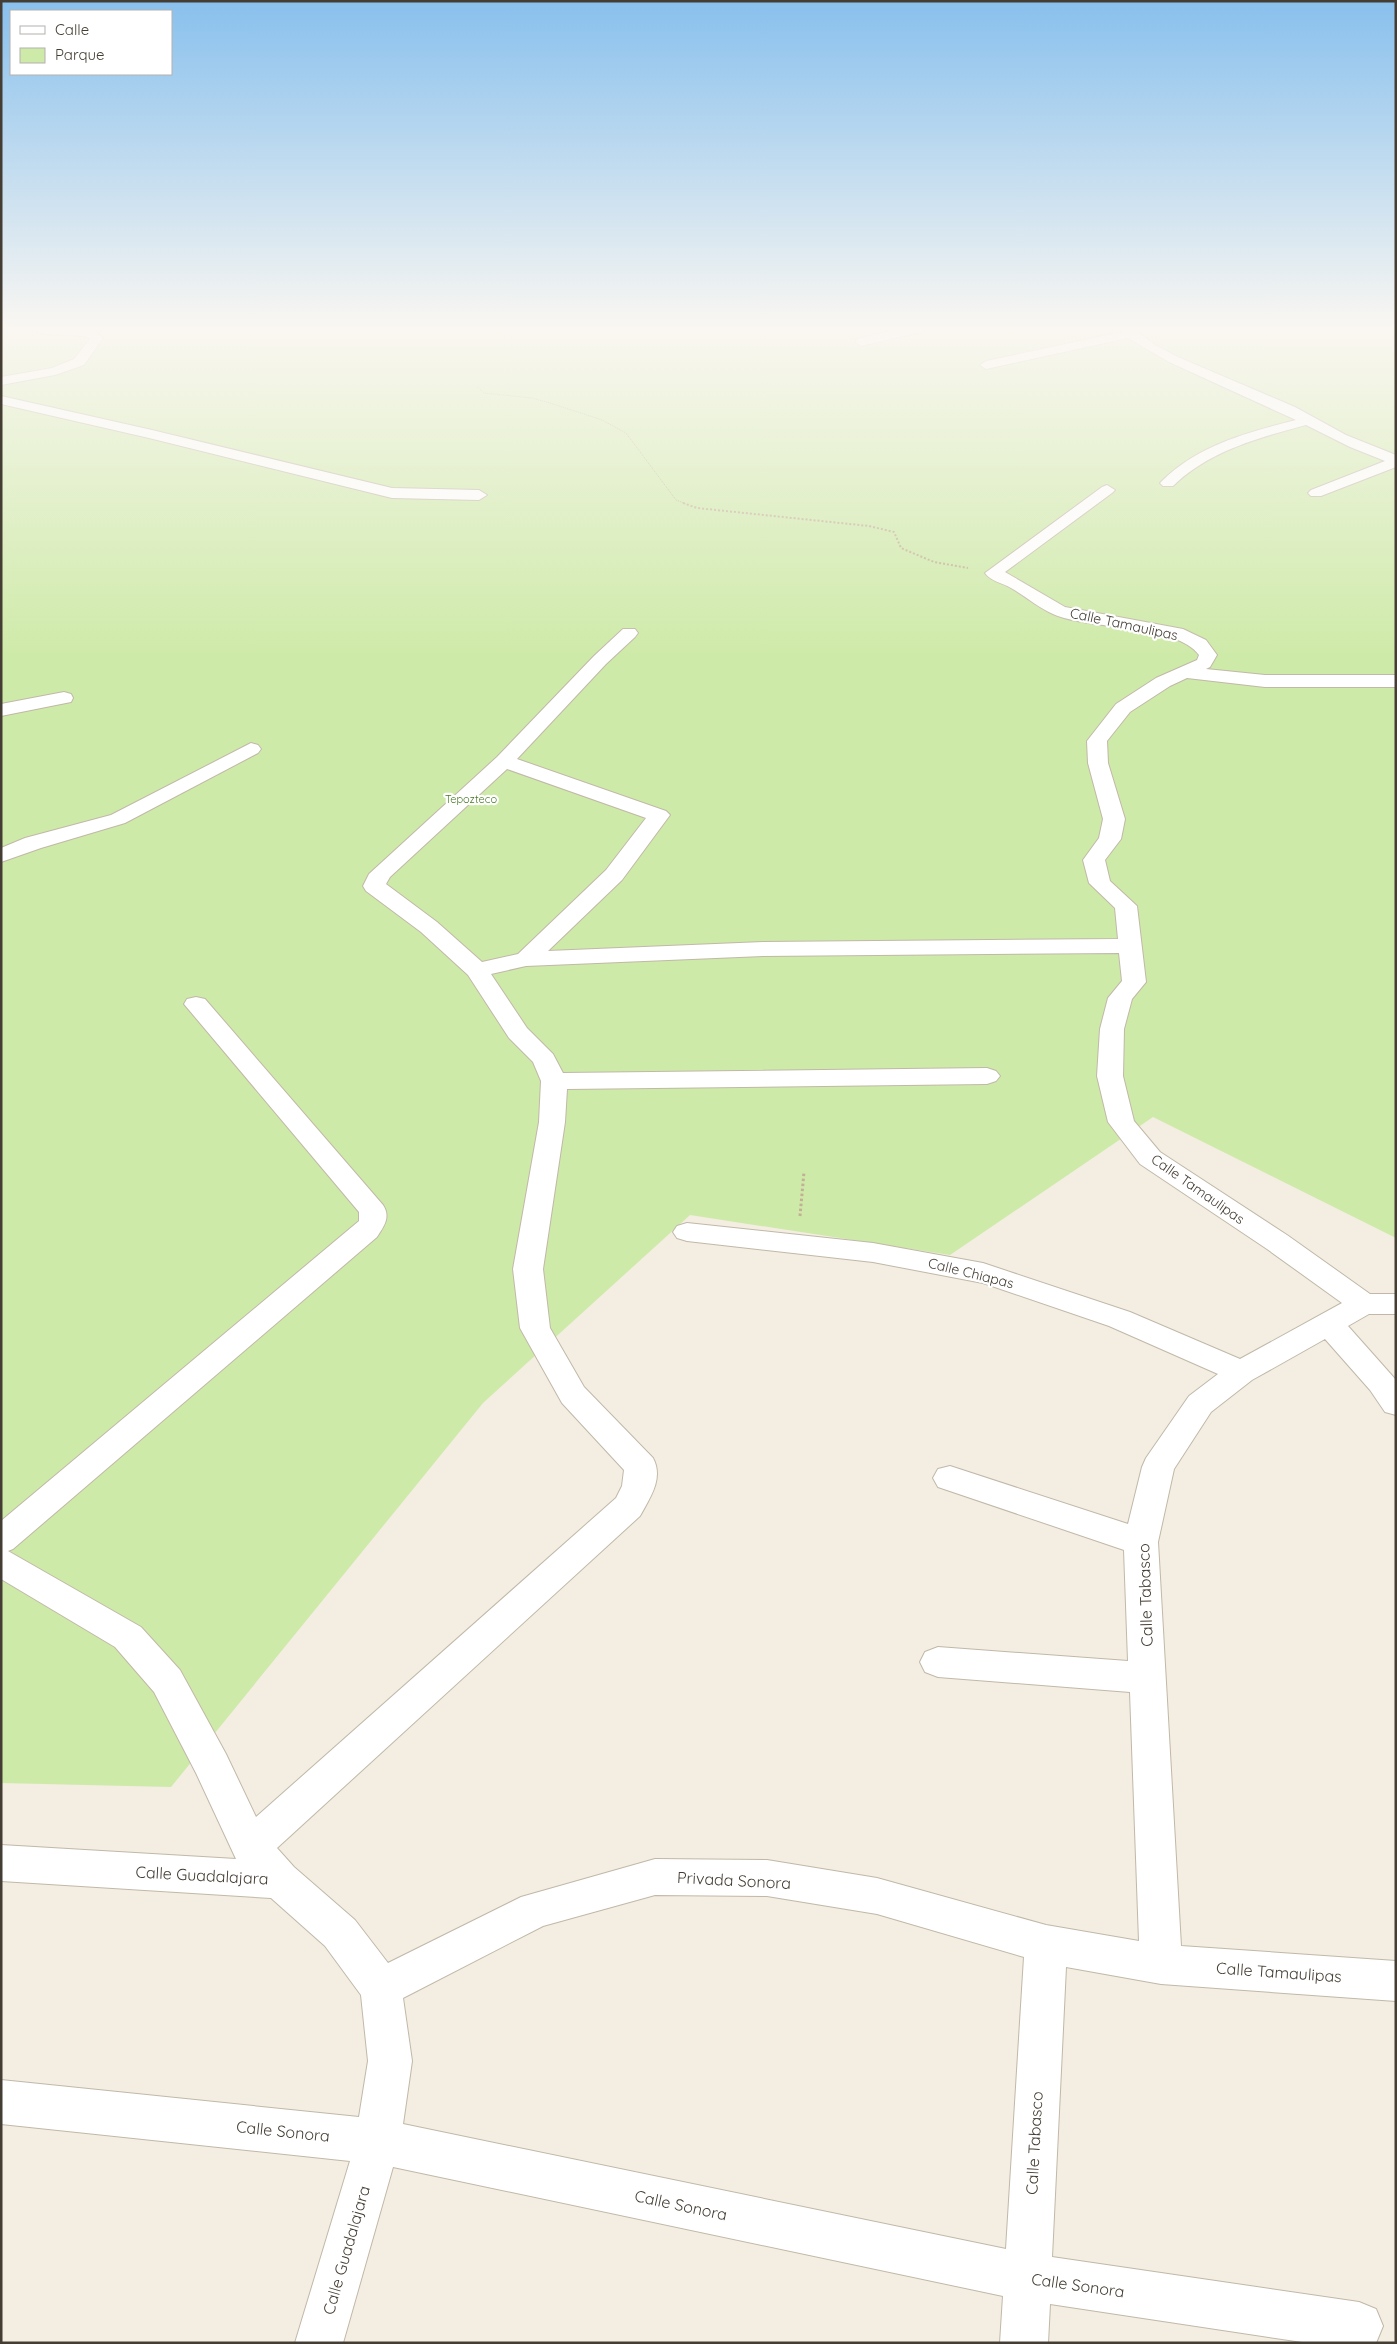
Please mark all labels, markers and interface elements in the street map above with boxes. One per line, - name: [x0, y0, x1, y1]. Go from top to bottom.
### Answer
- legend: [10, 10, 172, 75]
- text: Calle: [55, 20, 89, 39]
- text: Parque: [55, 45, 105, 64]
- street label: Calle Tamaulipas: [1068, 604, 1180, 644]
- park label: Tepozteco: [445, 792, 497, 806]
- street label: Calle Tamaulipas: [1148, 1150, 1248, 1228]
- street label: Calle Chiapas: [926, 1254, 1016, 1292]
- street label: Calle Tabasco: [1133, 1543, 1157, 1647]
- street label: Calle Guadalajara: [135, 1862, 269, 1888]
- street label: Privada Sonora: [676, 1867, 792, 1893]
- street label: Calle Tamaulipas: [1216, 1958, 1342, 1986]
- street label: Calle Tabasco: [1021, 2091, 1047, 2195]
- street label: Calle Sonora: [235, 2116, 331, 2146]
- street label: Calle Guadalajara: [318, 2183, 374, 2317]
- street label: Calle Sonora: [633, 2185, 729, 2225]
- street label: Calle Sonora: [1030, 2269, 1126, 2301]

